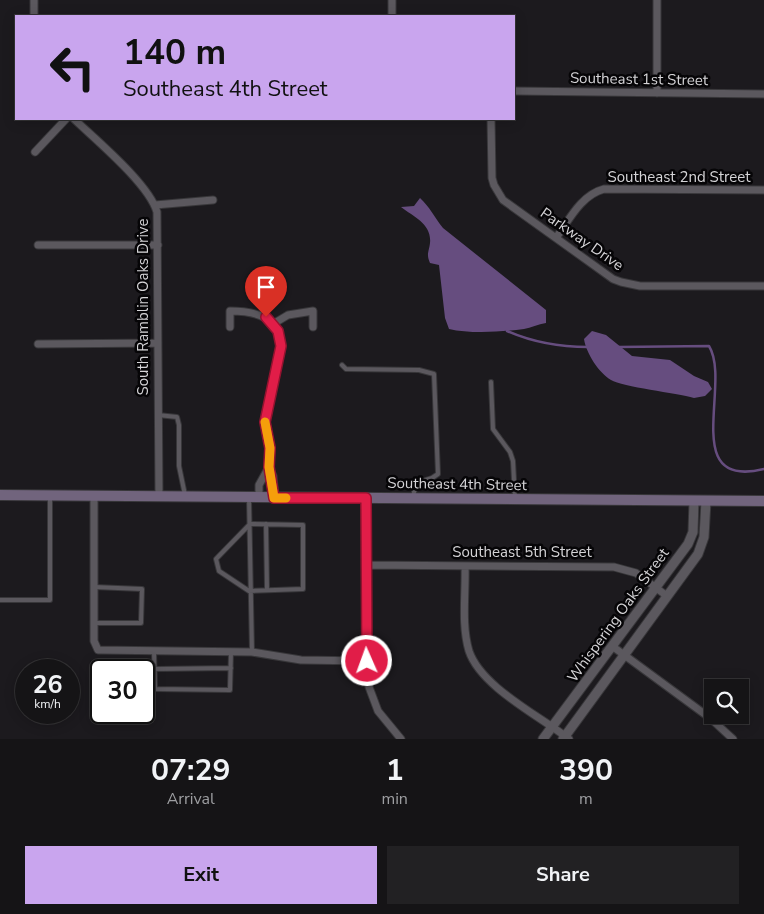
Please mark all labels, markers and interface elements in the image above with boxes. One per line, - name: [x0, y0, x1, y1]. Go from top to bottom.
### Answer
- text: 140 m: [123, 29, 226, 76]
- icon: left: [40, 35, 105, 100]
- street label: Southeast 1st Street: [570, 68, 709, 90]
- text: Southeast 4th Street: [123, 74, 328, 104]
- street label: Southeast 2nd Street: [608, 167, 751, 187]
- street label: Parkway Drive: [536, 203, 628, 275]
- street label: South Ramblin Oaks Drive: [133, 219, 153, 395]
- pin: [245, 266, 287, 317]
- icon: arrive: [252, 273, 280, 301]
- street label: Southeast 4th Street: [387, 473, 528, 495]
- street label: Southeast 5th Street: [452, 542, 592, 562]
- street label: Whispering Oaks Street: [563, 543, 674, 686]
- position arrow: [340, 634, 392, 686]
- speed limit sign: 30: [90, 659, 155, 724]
- text: 26: [32, 668, 63, 702]
- map controls: [704, 679, 749, 724]
- button: search: [704, 679, 749, 724]
- text: km/h: [34, 696, 61, 712]
- text: 07:29: [151, 750, 230, 791]
- text: 1: [386, 750, 404, 791]
- text: 390: [559, 750, 613, 791]
- text: Arrival: [167, 788, 215, 810]
- text: min: [381, 788, 408, 810]
- text: m: [579, 788, 593, 810]
- button: Exit: [25, 846, 377, 904]
- button: Share: [387, 846, 739, 904]

